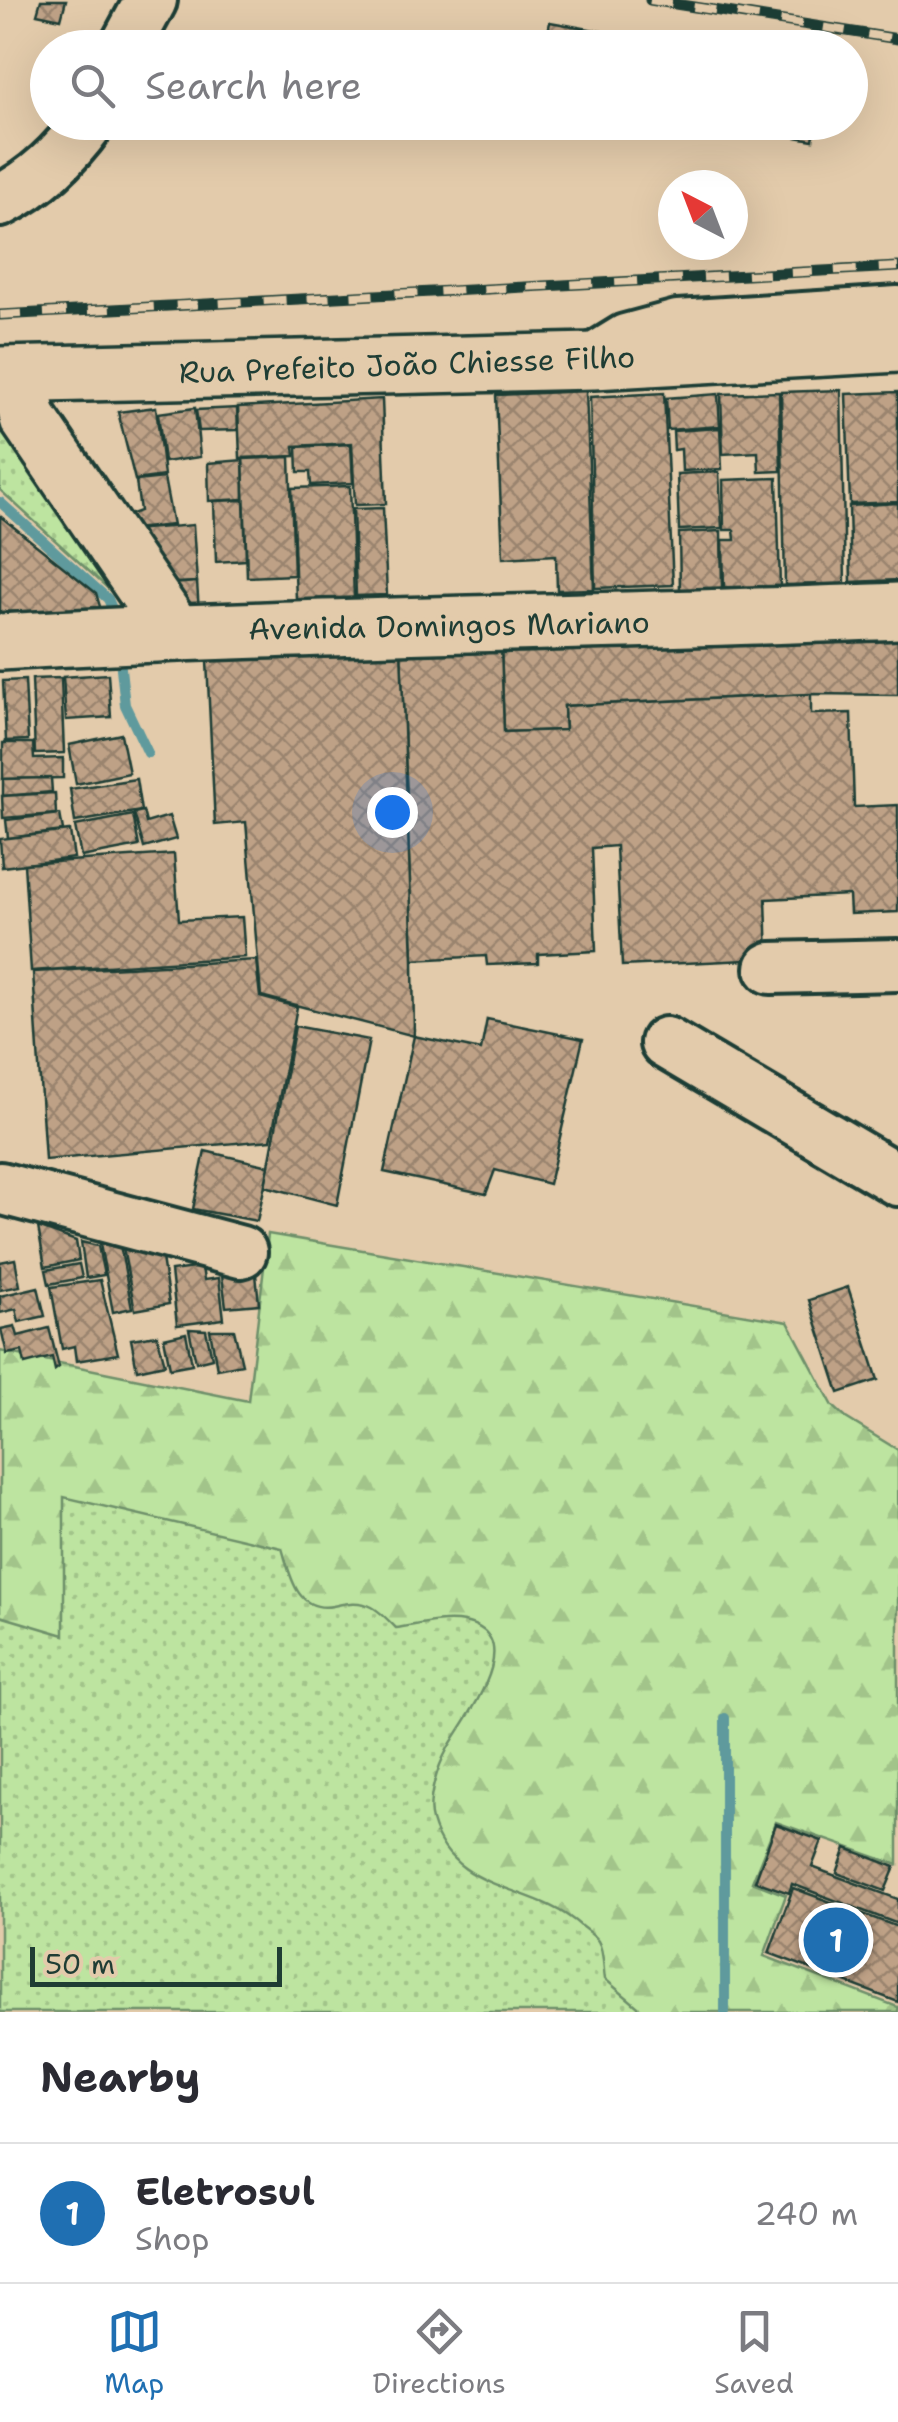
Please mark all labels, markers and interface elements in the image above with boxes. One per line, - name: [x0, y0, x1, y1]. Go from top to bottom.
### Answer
- search box: [30, 30, 868, 140]
- icon: search: [65, 58, 120, 113]
- text: Search here: [145, 60, 362, 111]
- north arrow: [658, 170, 748, 260]
- street label: Rua Prefeito João Chiesse Filho: [178, 336, 636, 393]
- street label: Avenida Domingos Mariano: [248, 602, 650, 649]
- your location: [367, 787, 418, 838]
- pin: 1: [804, 1902, 868, 1978]
- scale bar: [30, 1942, 282, 1986]
- text: 50 m: [45, 1945, 115, 1983]
- text: Nearby: [40, 2049, 200, 2105]
- text: Eletrosul: [135, 2166, 315, 2217]
- text: 1: [65, 2192, 80, 2235]
- text: 240 m: [755, 2192, 858, 2235]
- text: Shop: [135, 2217, 210, 2260]
- tab: Map: [104, 2304, 164, 2402]
- tab: Directions: [373, 2304, 506, 2402]
- tab: Saved: [714, 2304, 794, 2402]

